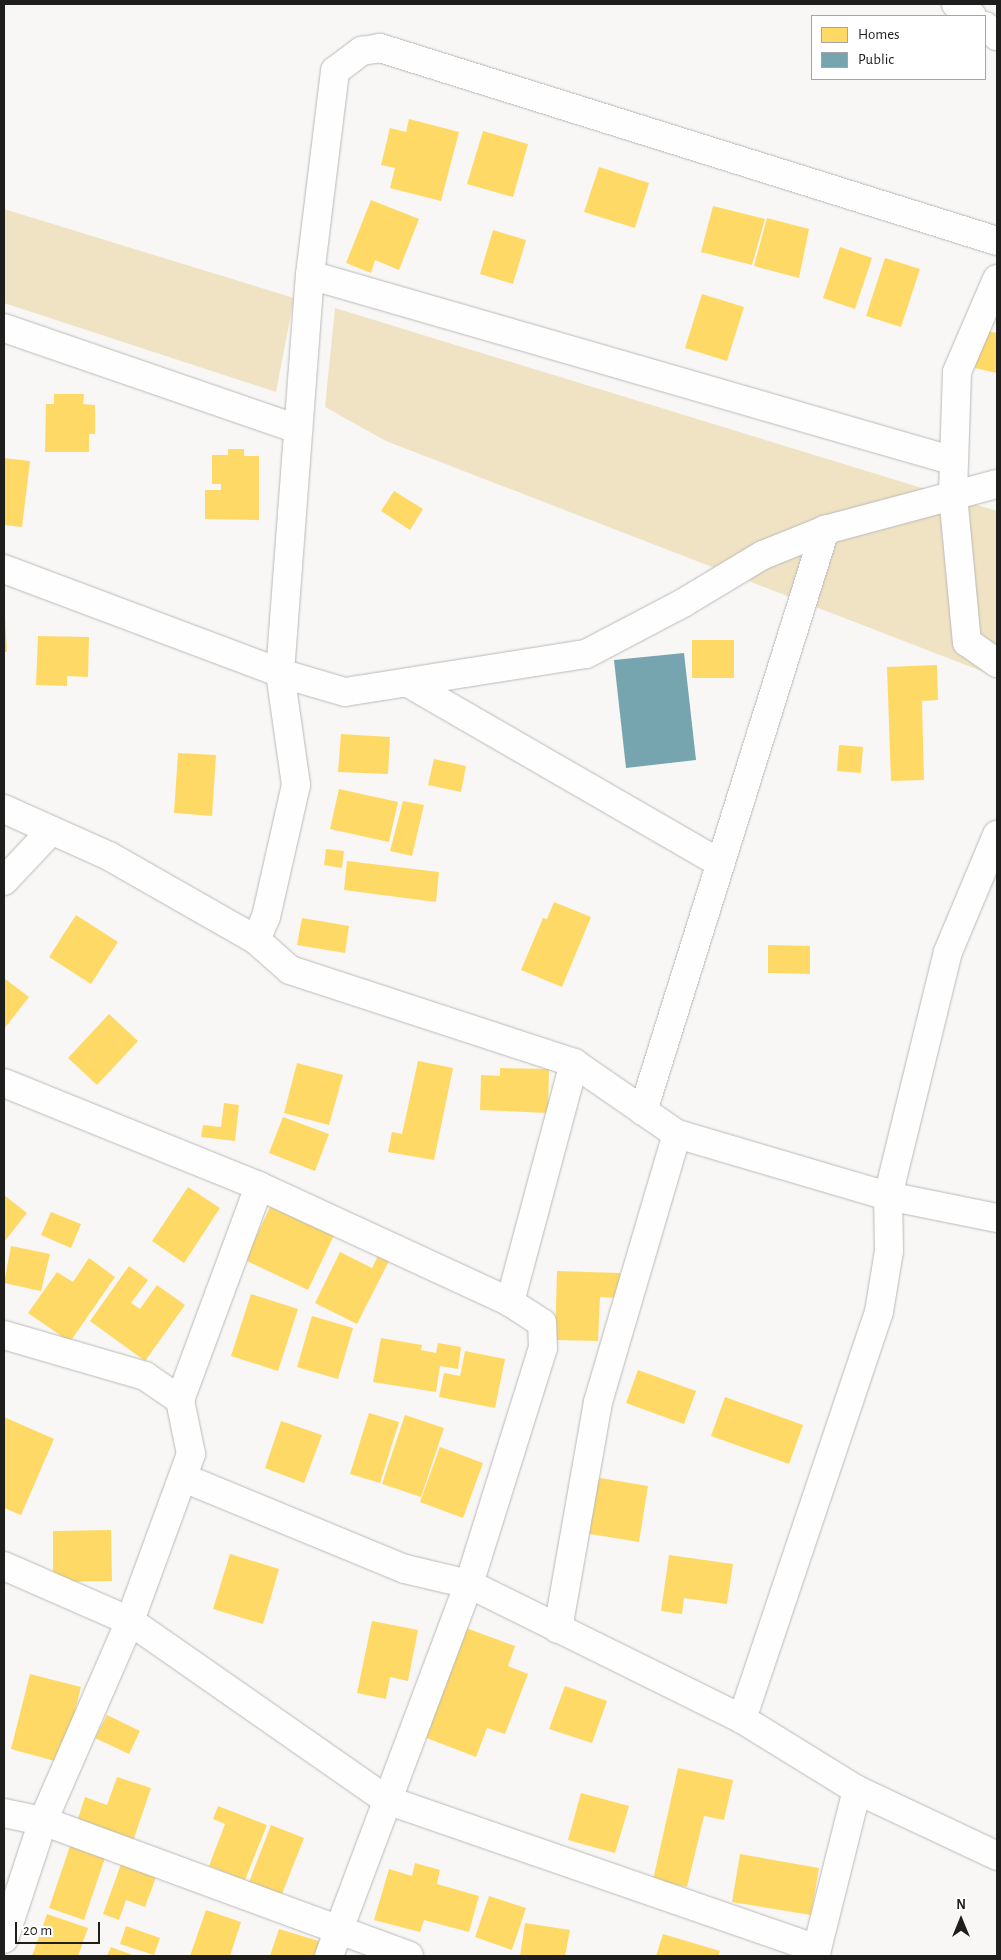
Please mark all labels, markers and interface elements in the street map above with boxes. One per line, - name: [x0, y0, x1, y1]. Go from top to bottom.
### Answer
- legend: [811, 15, 986, 80]
- text: Homes: [858, 27, 900, 42]
- text: Public: [858, 52, 894, 67]
- north arrow: [936, 1895, 986, 1945]
- text: N: [956, 1898, 966, 1912]
- scale bar: [18, 1912, 102, 1944]
- text: 20 m: [23, 1923, 52, 1938]

